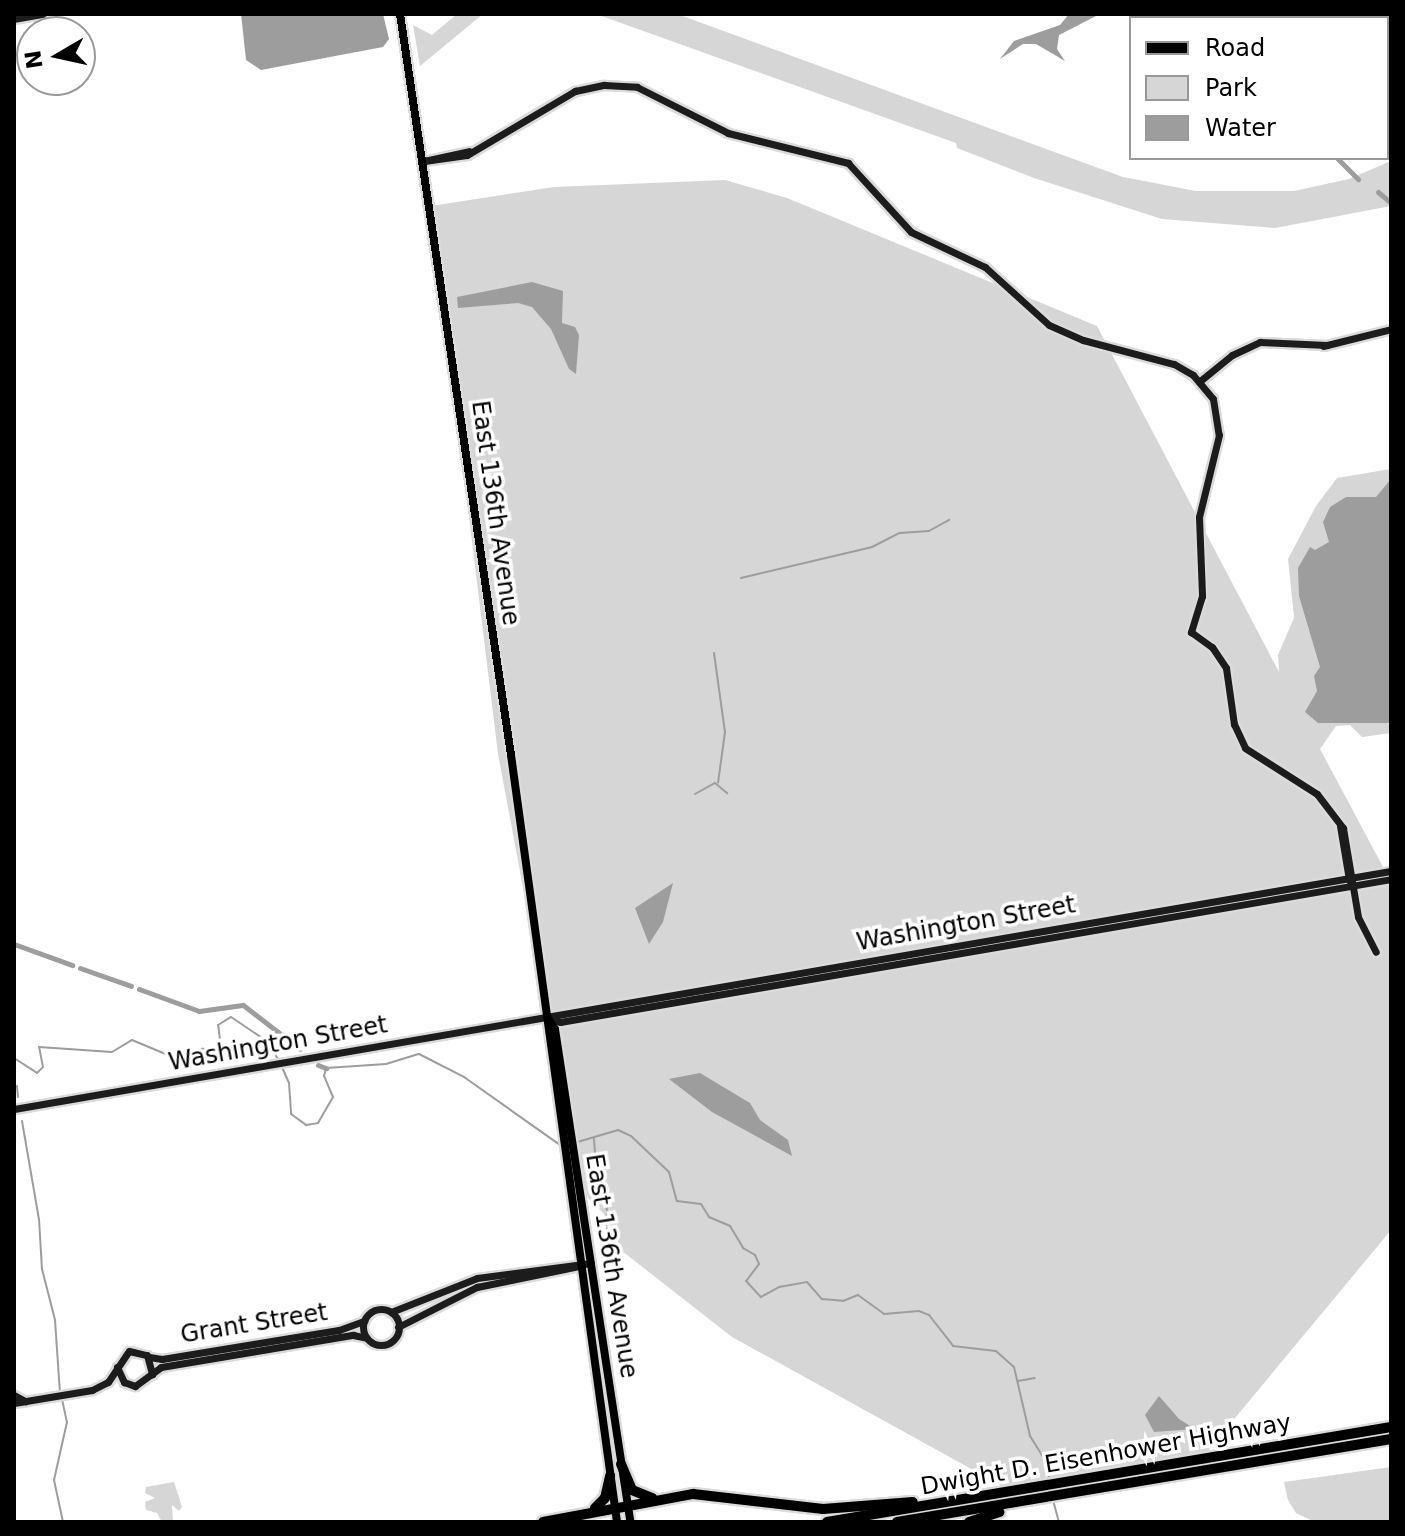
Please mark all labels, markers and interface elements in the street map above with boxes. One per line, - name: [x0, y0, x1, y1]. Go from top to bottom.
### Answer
- north arrow: [16, 16, 96, 96]
- legend: [1129, 16, 1389, 160]
- text: Road: [1205, 34, 1265, 62]
- text: N: [20, 48, 48, 71]
- text: Park: [1205, 74, 1257, 102]
- text: Water: [1205, 114, 1276, 142]
- street label: East 136th Avenue: [465, 399, 525, 627]
- street label: Washington Street: [854, 891, 1078, 957]
- street label: Washington Street: [166, 1011, 390, 1077]
- street label: East 136th Avenue: [579, 1152, 643, 1380]
- street label: Grant Street: [178, 1298, 330, 1350]
- street label: Dwight D. Eisenhower Highway: [918, 1408, 1294, 1502]

